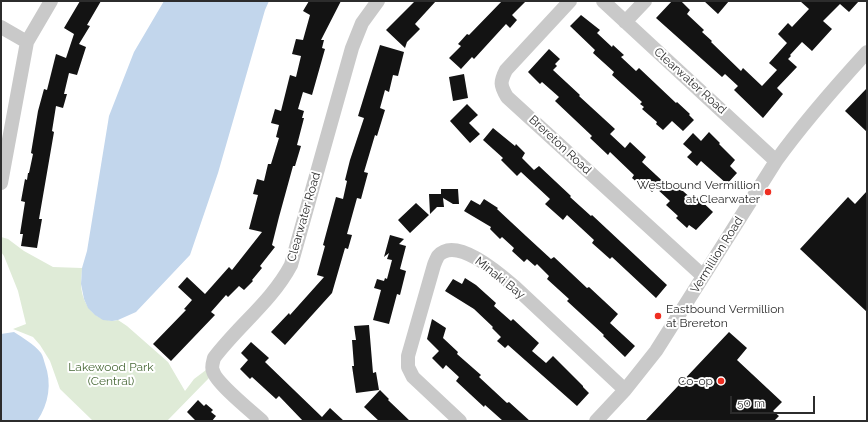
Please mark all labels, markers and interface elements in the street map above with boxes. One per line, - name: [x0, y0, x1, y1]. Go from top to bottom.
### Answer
- street label: Clearwater Road: [651, 45, 729, 117]
- street label: Brereton Road: [526, 112, 594, 178]
- street label: Clearwater Road: [284, 171, 324, 263]
- place label: Westbound Vermillion at Clearwater: [637, 178, 760, 206]
- marker: Westbound Vermillion at Clearwater: [763, 187, 773, 197]
- street label: Vermillion Road: [688, 214, 746, 296]
- street label: Minaki Bay: [472, 254, 528, 302]
- place label: Eastbound Vermillion at Brereton: [666, 302, 784, 330]
- marker: Eastbound Vermillion at Brereton: [653, 311, 663, 321]
- park label: Lakewood Park (Central): [68, 360, 154, 388]
- place label: Co-op: [678, 374, 713, 388]
- marker: Co-op: [716, 376, 726, 386]
- scale bar: [732, 388, 817, 414]
- text: 50 m: [737, 396, 765, 410]

